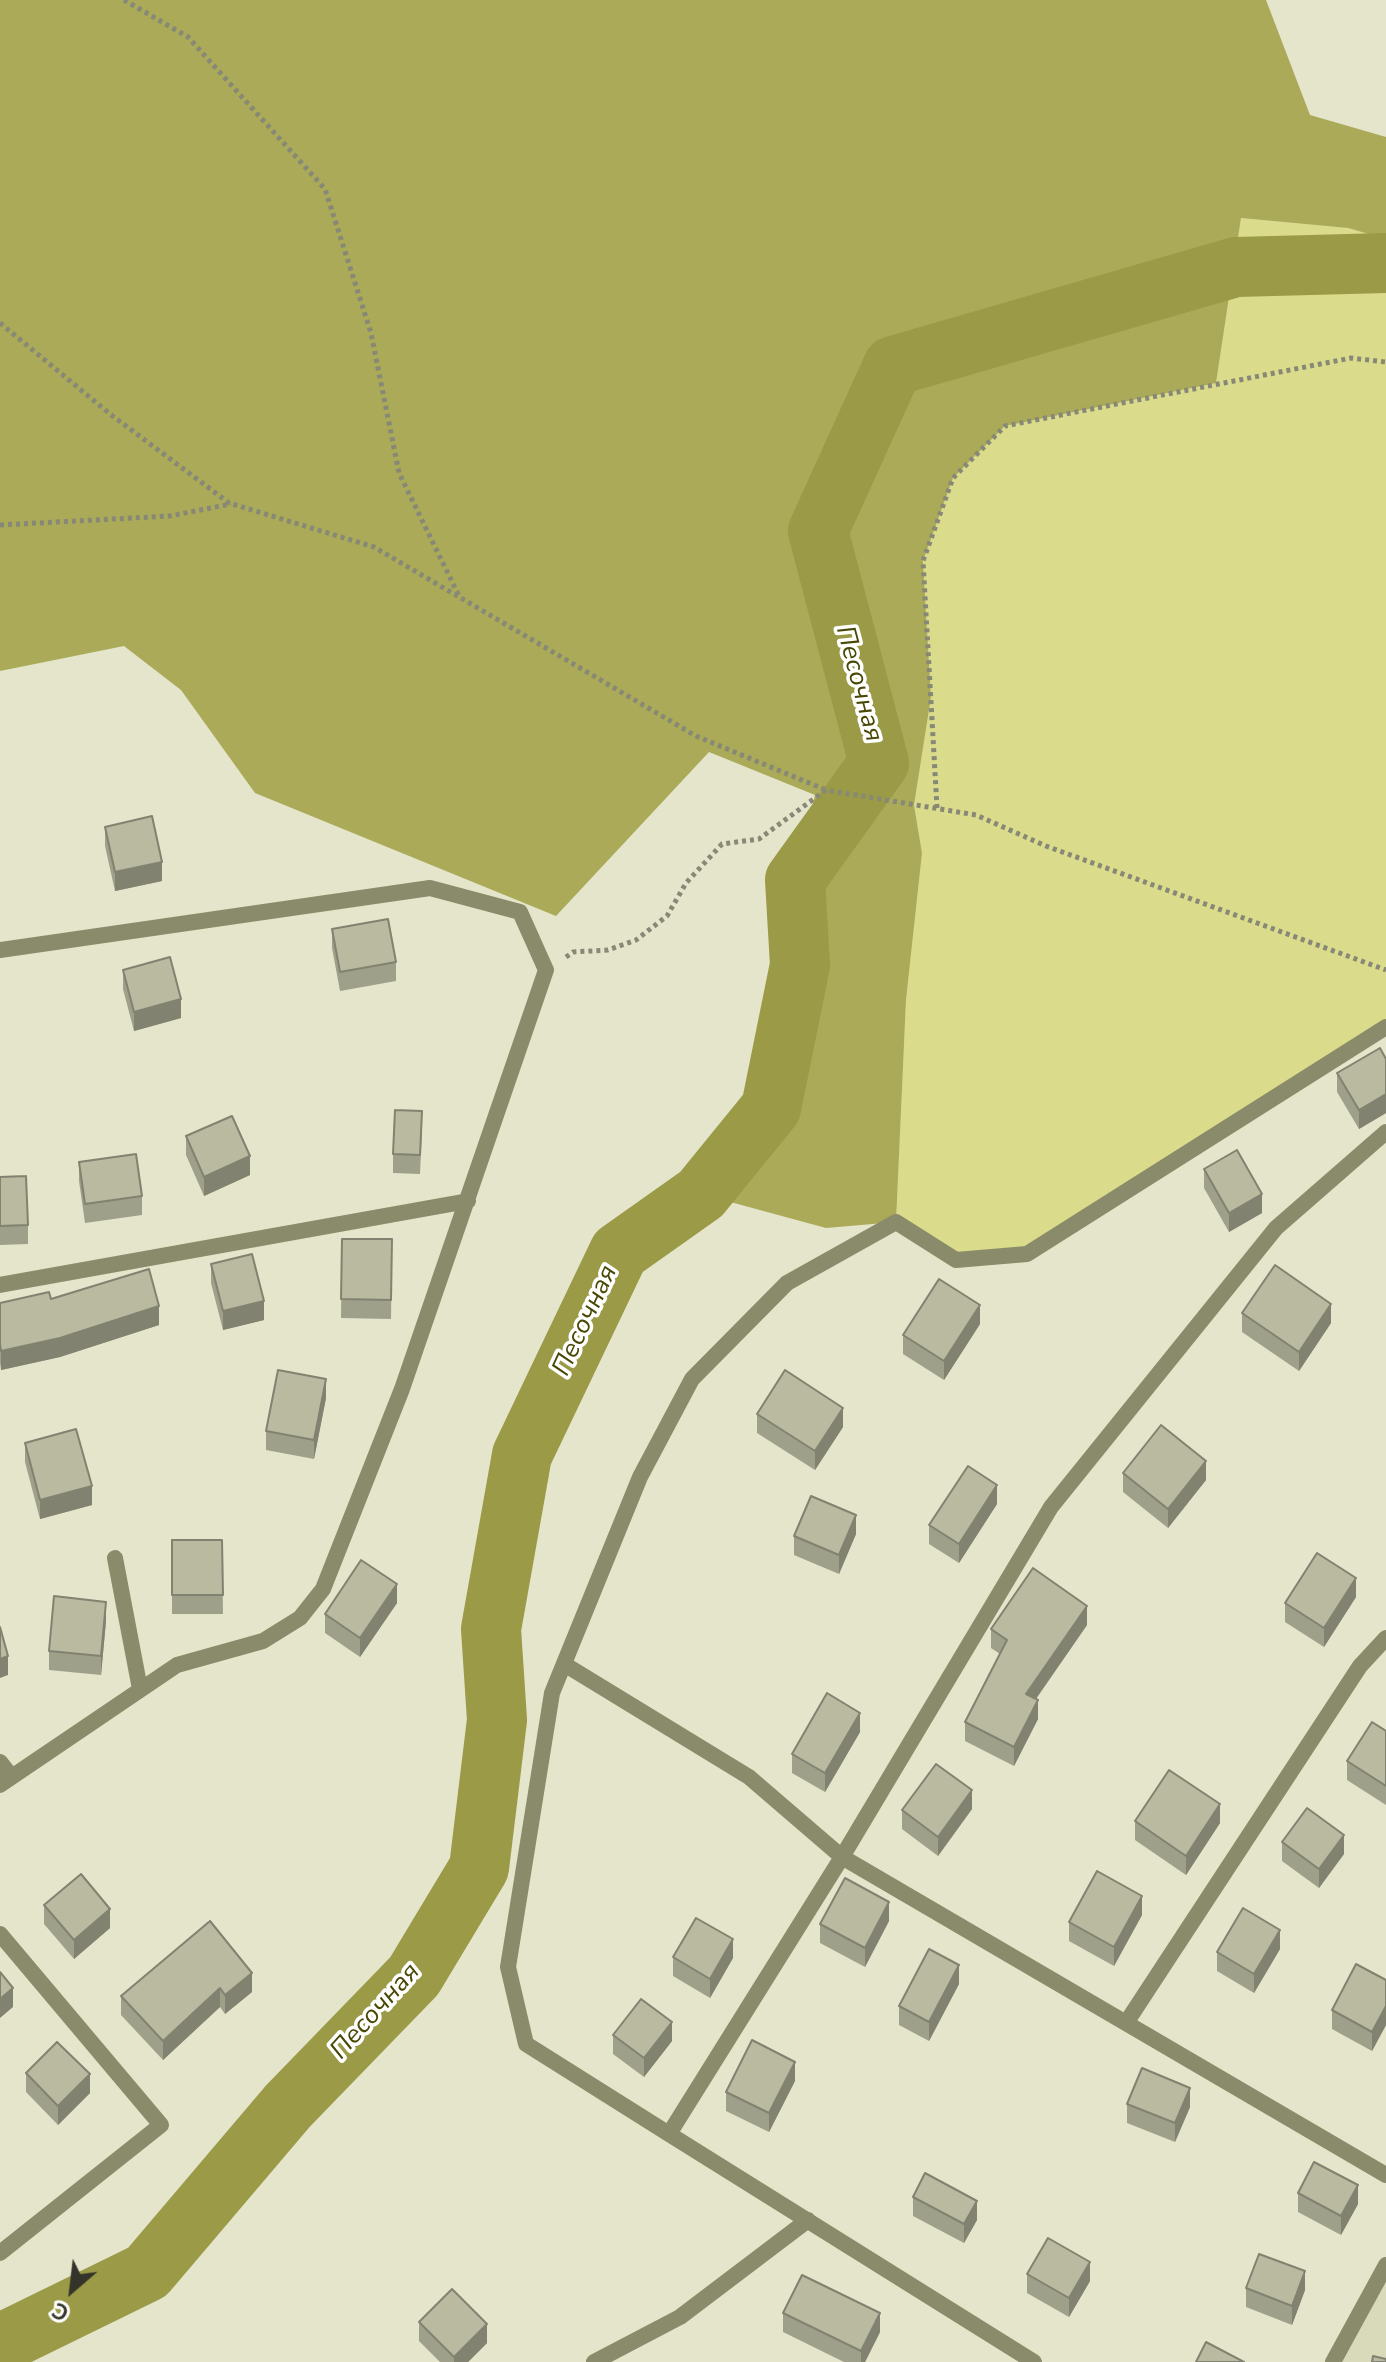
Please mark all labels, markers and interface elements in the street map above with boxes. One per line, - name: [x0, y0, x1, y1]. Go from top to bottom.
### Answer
- water label: Песочная: [828, 623, 888, 745]
- water label: Песочная: [547, 1261, 625, 1381]
- water label: Песочная: [325, 1958, 427, 2066]
- north arrow: [32, 2250, 112, 2330]
- text: С: [47, 2294, 74, 2328]

